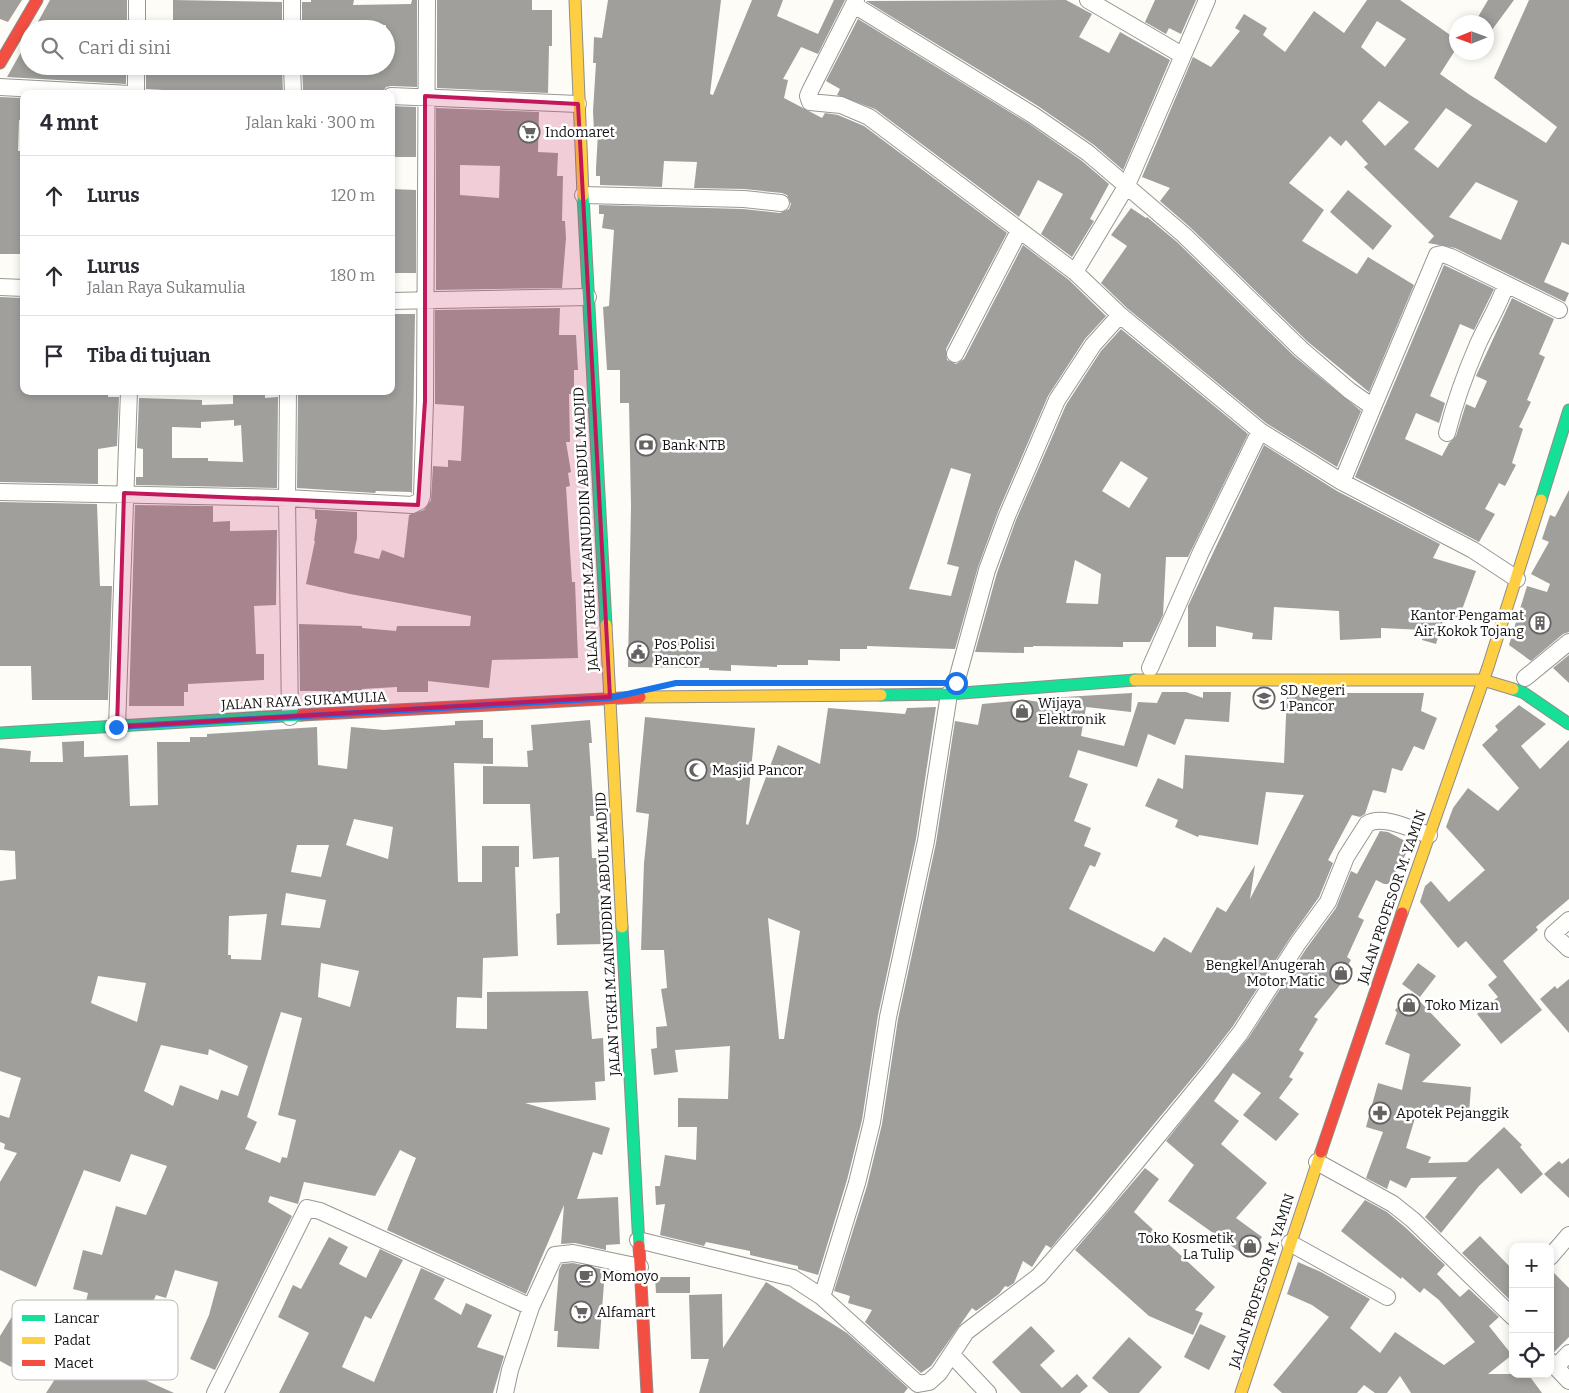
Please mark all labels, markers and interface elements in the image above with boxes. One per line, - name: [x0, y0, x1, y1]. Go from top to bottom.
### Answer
- north arrow: [1449, 15, 1494, 60]
- search box: [20, 20, 395, 75]
- icon: search: [38, 34, 66, 62]
- text: Cari di sini: [78, 36, 171, 59]
- text: 4 mnt: [40, 110, 98, 136]
- text: Jalan kaki · 300 m: [246, 113, 375, 132]
- supermarket icon: Indomaret: [517, 120, 541, 144]
- place label: Indomaret: [545, 124, 615, 141]
- icon: ahead: [40, 182, 68, 210]
- text: Lurus: [87, 184, 140, 207]
- text: 120 m: [331, 186, 375, 205]
- text: Lurus: [87, 255, 140, 278]
- icon: ahead: [40, 262, 68, 290]
- text: 180 m: [330, 266, 375, 285]
- text: Jalan Raya Sukamulia: [87, 278, 246, 297]
- icon: arrive: [40, 342, 68, 370]
- text: Tiba di tujuan: [87, 344, 211, 367]
- street label: JALAN TGKH.M.ZAINUDDIN ABDUL MADJID: [570, 386, 602, 673]
- bank icon: Bank NTB: [634, 433, 658, 457]
- place label: Bank NTB: [662, 437, 726, 454]
- place label: Kantor Pengamat Air Kokok Tojang: [1410, 607, 1524, 640]
- building icon: Kantor Pengamat Air Kokok Tojang: [1528, 611, 1552, 635]
- place label: Pos Polisi Pancor: [654, 636, 715, 669]
- public building icon: Pos Polisi Pancor: [626, 640, 650, 664]
- route start: [945, 672, 968, 695]
- place label: SD Negeri 1 Pancor: [1280, 682, 1345, 715]
- school or university icon: SD Negeri 1 Pancor: [1252, 686, 1276, 710]
- street label: JALAN RAYA SUKAMULIA: [220, 688, 387, 714]
- place label: Wijaya Elektronik: [1038, 695, 1106, 728]
- shop icon: Wijaya Elektronik: [1010, 699, 1034, 723]
- route end: [105, 716, 128, 739]
- mosque icon: Masjid Pancor: [684, 758, 708, 782]
- place label: Masjid Pancor: [712, 762, 803, 779]
- street label: JALAN TGKH.M.ZAINUDDIN ABDUL MADJID: [592, 791, 624, 1078]
- street label: JALAN PROFESOR M. YAMIN: [1354, 808, 1430, 987]
- place label: Bengkel Anugerah Motor Matic: [1205, 957, 1325, 990]
- shop icon: Bengkel Anugerah Motor Matic: [1329, 961, 1353, 985]
- shop icon: Toko Mizan: [1397, 993, 1421, 1017]
- place label: Toko Mizan: [1425, 997, 1499, 1014]
- pharmacy icon: Apotek Pejanggik: [1368, 1101, 1392, 1125]
- place label: Apotek Pejanggik: [1396, 1105, 1509, 1122]
- street label: JALAN PROFESOR M. YAMIN: [1225, 1191, 1298, 1371]
- place label: Toko Kosmetik La Tulip: [1138, 1230, 1234, 1263]
- shop icon: Toko Kosmetik La Tulip: [1238, 1234, 1262, 1258]
- map controls: [1509, 1243, 1554, 1378]
- button: +: [1509, 1243, 1554, 1288]
- cafe icon: Momoyo: [574, 1264, 598, 1288]
- place label: Momoyo: [602, 1268, 659, 1285]
- button: −: [1509, 1288, 1554, 1333]
- legend: [12, 1300, 178, 1380]
- supermarket icon: Alfamart: [569, 1300, 593, 1324]
- place label: Alfamart: [597, 1304, 655, 1321]
- text: Lancar: [54, 1310, 99, 1327]
- text: Padat: [54, 1332, 91, 1349]
- button: locate: [1509, 1333, 1554, 1378]
- text: Macet: [54, 1355, 94, 1372]

